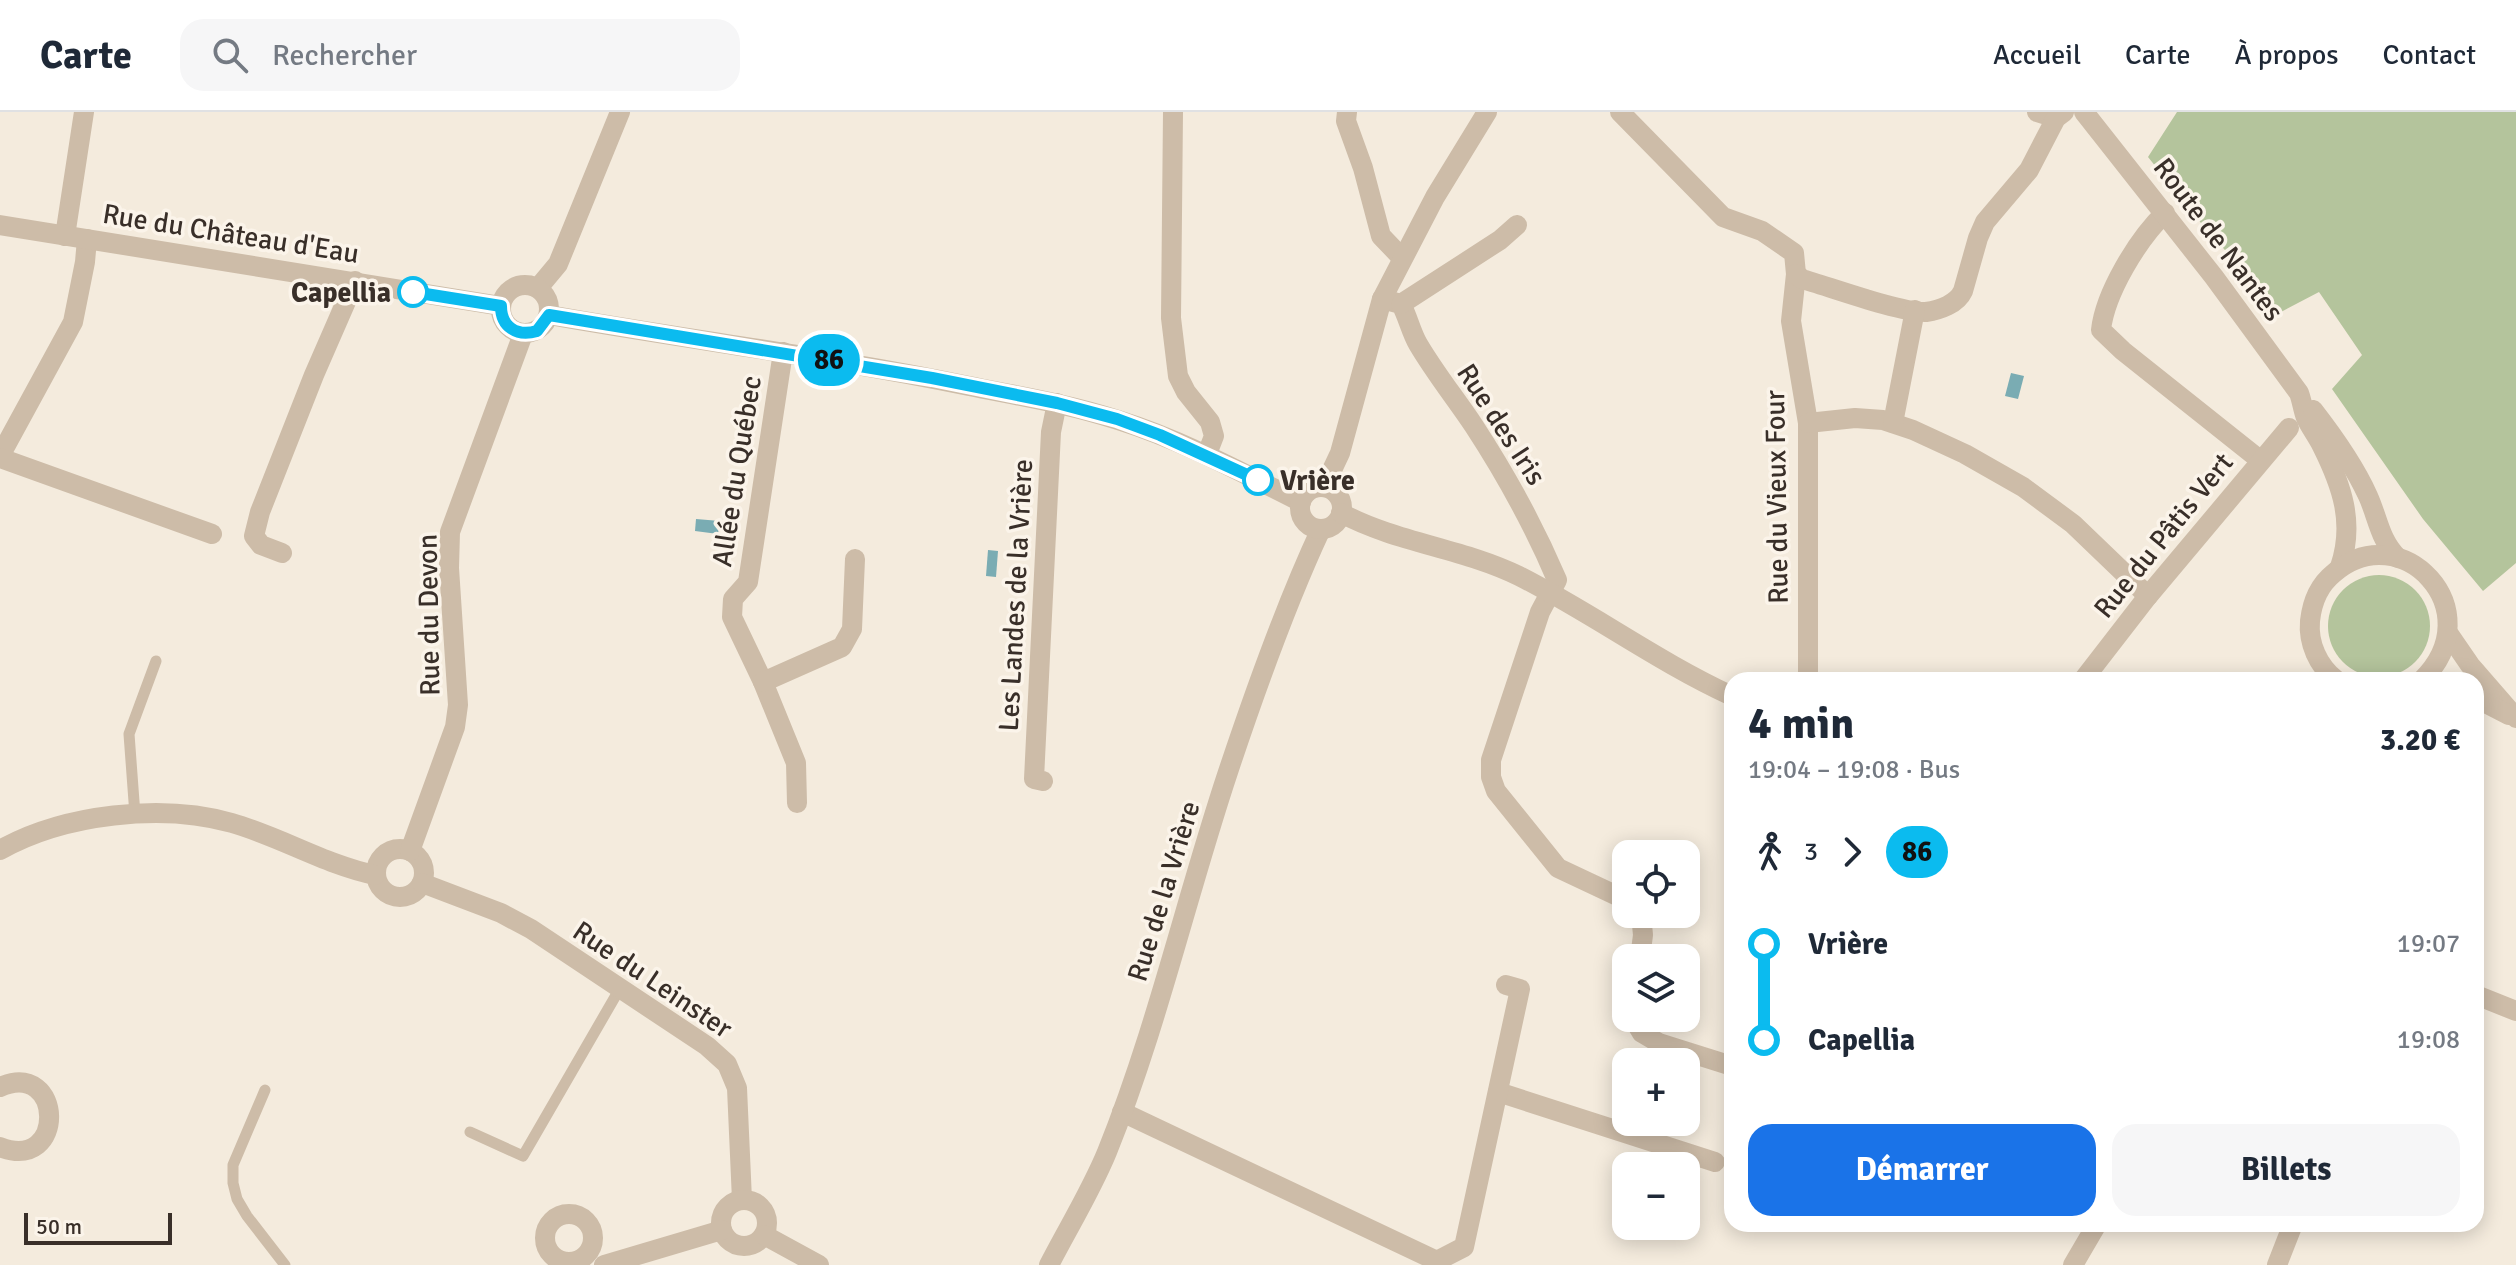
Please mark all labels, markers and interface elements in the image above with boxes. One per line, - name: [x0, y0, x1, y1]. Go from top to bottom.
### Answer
- search box: [180, 19, 740, 91]
- text: Carte: [40, 32, 132, 79]
- icon: search: [208, 33, 252, 77]
- text: Rechercher: [272, 37, 417, 74]
- text: Accueil: [1993, 38, 2081, 72]
- text: Carte: [2125, 38, 2190, 72]
- text: À propos: [2234, 38, 2339, 72]
- text: Contact: [2383, 38, 2476, 72]
- street label: Route de Nantes: [2146, 151, 2291, 328]
- street label: Rue du Château d'Eau: [100, 197, 361, 271]
- place label: Capellia: [291, 276, 391, 310]
- marker: Capellia: [398, 277, 428, 307]
- line badge: 86: [793, 334, 865, 386]
- text: 86: [814, 343, 844, 377]
- street label: Rue des Iris: [1449, 358, 1553, 492]
- street label: Allée du Québec: [705, 373, 769, 569]
- street label: Rue du Vieux Four: [1758, 389, 1796, 604]
- street label: Rue du Pâtis Vert: [2087, 446, 2241, 625]
- street label: Les Landes de la Vrière: [992, 458, 1040, 732]
- place label: Vrière: [1280, 464, 1355, 498]
- marker: Vrière: [1243, 465, 1273, 495]
- street label: Rue du Devon: [411, 534, 447, 696]
- text: 4 min: [1748, 697, 1854, 751]
- text: 3.20 €: [2380, 722, 2460, 759]
- text: 19:04 – 19:08 · Bus: [1748, 754, 1960, 786]
- street label: Rue de la Vrière: [1120, 797, 1208, 986]
- icon: walk: [1748, 830, 1792, 874]
- icon: forward: [1830, 830, 1874, 874]
- text: 86: [1902, 835, 1932, 869]
- text: 3: [1804, 836, 1818, 868]
- map controls: [1612, 840, 1700, 1240]
- button: locate: [1612, 840, 1700, 928]
- street label: Rue du Leinster: [566, 914, 739, 1046]
- text: Vrière: [1808, 926, 1888, 963]
- text: 19:07: [2397, 928, 2460, 960]
- button: layers: [1612, 944, 1700, 1032]
- text: Capellia: [1808, 1022, 1915, 1059]
- text: 19:08: [2397, 1024, 2460, 1056]
- button: +: [1612, 1048, 1700, 1136]
- button: Démarrer: [1748, 1124, 2096, 1216]
- button: Billets: [2112, 1124, 2460, 1216]
- button: −: [1612, 1152, 1700, 1240]
- scale bar: [24, 1209, 172, 1245]
- text: 50 m: [36, 1213, 82, 1240]

